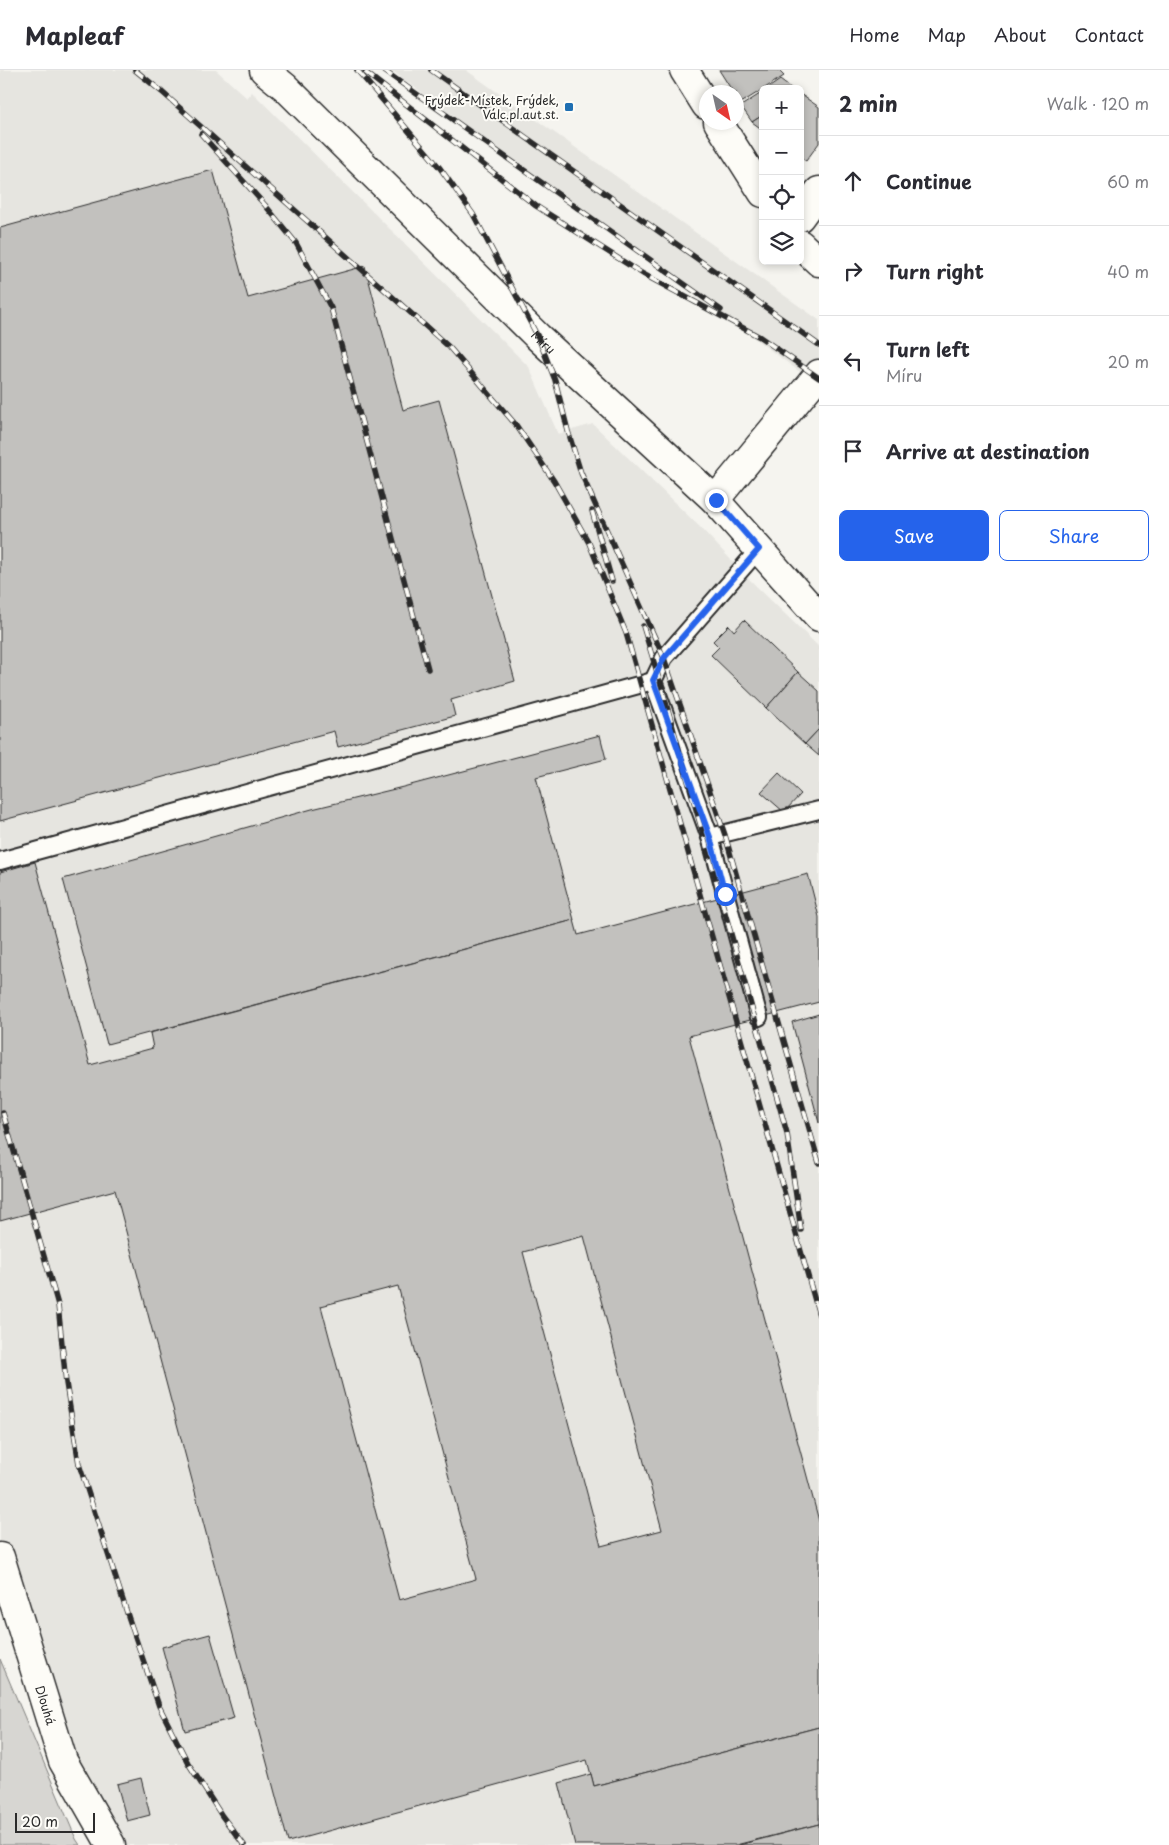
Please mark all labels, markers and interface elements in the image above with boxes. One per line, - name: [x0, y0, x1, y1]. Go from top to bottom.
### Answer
- text: Mapleaf: [25, 17, 124, 53]
- text: Home: [849, 21, 899, 48]
- text: Map: [927, 21, 966, 48]
- text: About: [994, 21, 1046, 48]
- text: Contact: [1074, 21, 1144, 48]
- north arrow: [699, 85, 744, 130]
- map controls: [759, 85, 804, 265]
- button: +: [759, 85, 804, 130]
- text: 2 min: [839, 87, 898, 119]
- place label: Frýdek-Místek, Frýdek, Válc.pl.aut.st.: [425, 91, 559, 123]
- text: Walk · 120 m: [1047, 91, 1149, 115]
- marker: Frýdek-Místek, Frýdek, Válc.pl.aut.st.: [563, 101, 575, 113]
- button: −: [759, 130, 804, 175]
- icon: ahead: [839, 167, 867, 195]
- text: Continue: [886, 167, 972, 195]
- text: 60 m: [1107, 169, 1149, 193]
- button: locate: [759, 175, 804, 220]
- button: layers: [759, 220, 804, 265]
- icon: right: [839, 257, 867, 285]
- text: Turn right: [886, 257, 984, 285]
- text: 40 m: [1107, 259, 1149, 283]
- street label: Míru: [527, 326, 560, 358]
- text: Turn left: [886, 335, 970, 363]
- icon: left: [839, 347, 867, 375]
- text: 20 m: [1108, 349, 1149, 373]
- text: Míru: [886, 363, 922, 387]
- icon: arrive: [839, 437, 867, 465]
- text: Arrive at destination: [886, 437, 1090, 465]
- route end: [705, 489, 728, 512]
- button: Save: [839, 510, 989, 561]
- button: Share: [999, 510, 1149, 561]
- route start: [714, 883, 737, 906]
- street label: Dlouhá: [31, 1683, 60, 1728]
- scale bar: [15, 1810, 95, 1833]
- text: 20 m: [22, 1811, 58, 1832]

